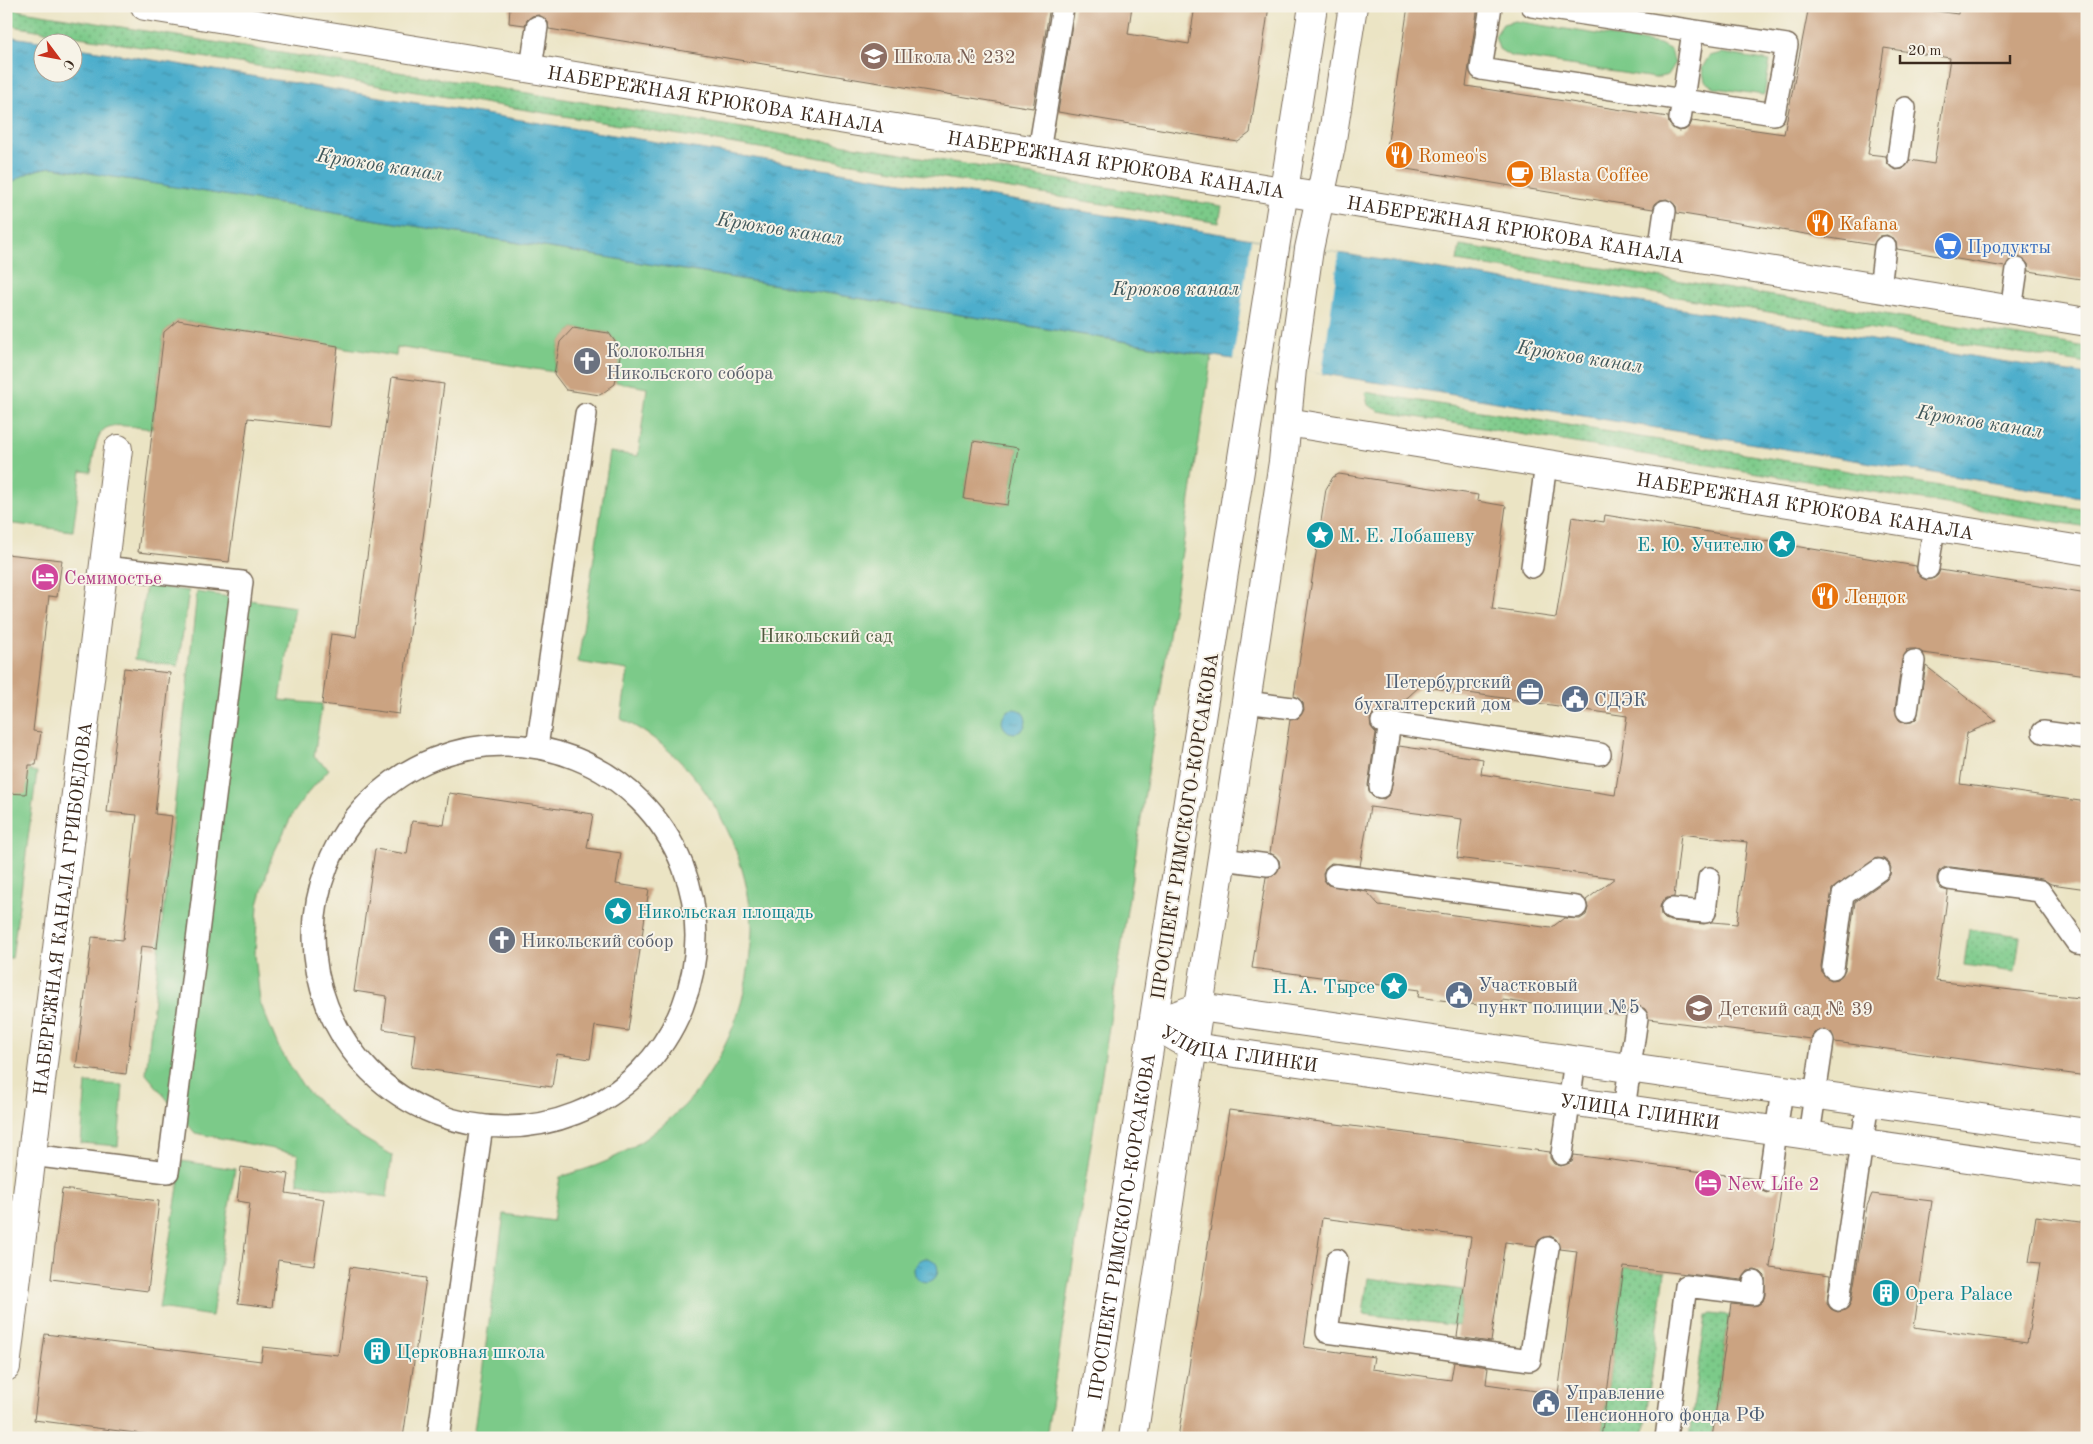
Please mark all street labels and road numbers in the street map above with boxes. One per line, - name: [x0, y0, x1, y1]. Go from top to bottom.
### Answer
- street label: НАБЕРЕЖНАЯ КРЮКОВА КАНАЛА: [546, 65, 887, 138]
- street label: НАБЕРЕЖНАЯ КРЮКОВА КАНАЛА: [946, 130, 1287, 203]
- street label: НАБЕРЕЖНАЯ КРЮКОВА КАНАЛА: [1345, 195, 1686, 268]
- street label: НАБЕРЕЖНАЯ КРЮКОВА КАНАЛА: [1635, 471, 1976, 545]
- street label: ПРОСПЕКТ РИМСКОГО-КОРСАКОВА: [1150, 651, 1223, 1001]
- street label: НАБЕРЕЖНАЯ КАНАЛА ГРИБОЕДОВА: [32, 720, 97, 1097]
- street label: УЛИЦА ГЛИНКИ: [1156, 1023, 1319, 1077]
- street label: ПРОСПЕКТ РИМСКОГО-КОРСАКОВА: [1087, 1052, 1160, 1402]
- street label: УЛИЦА ГЛИНКИ: [1558, 1093, 1721, 1134]

